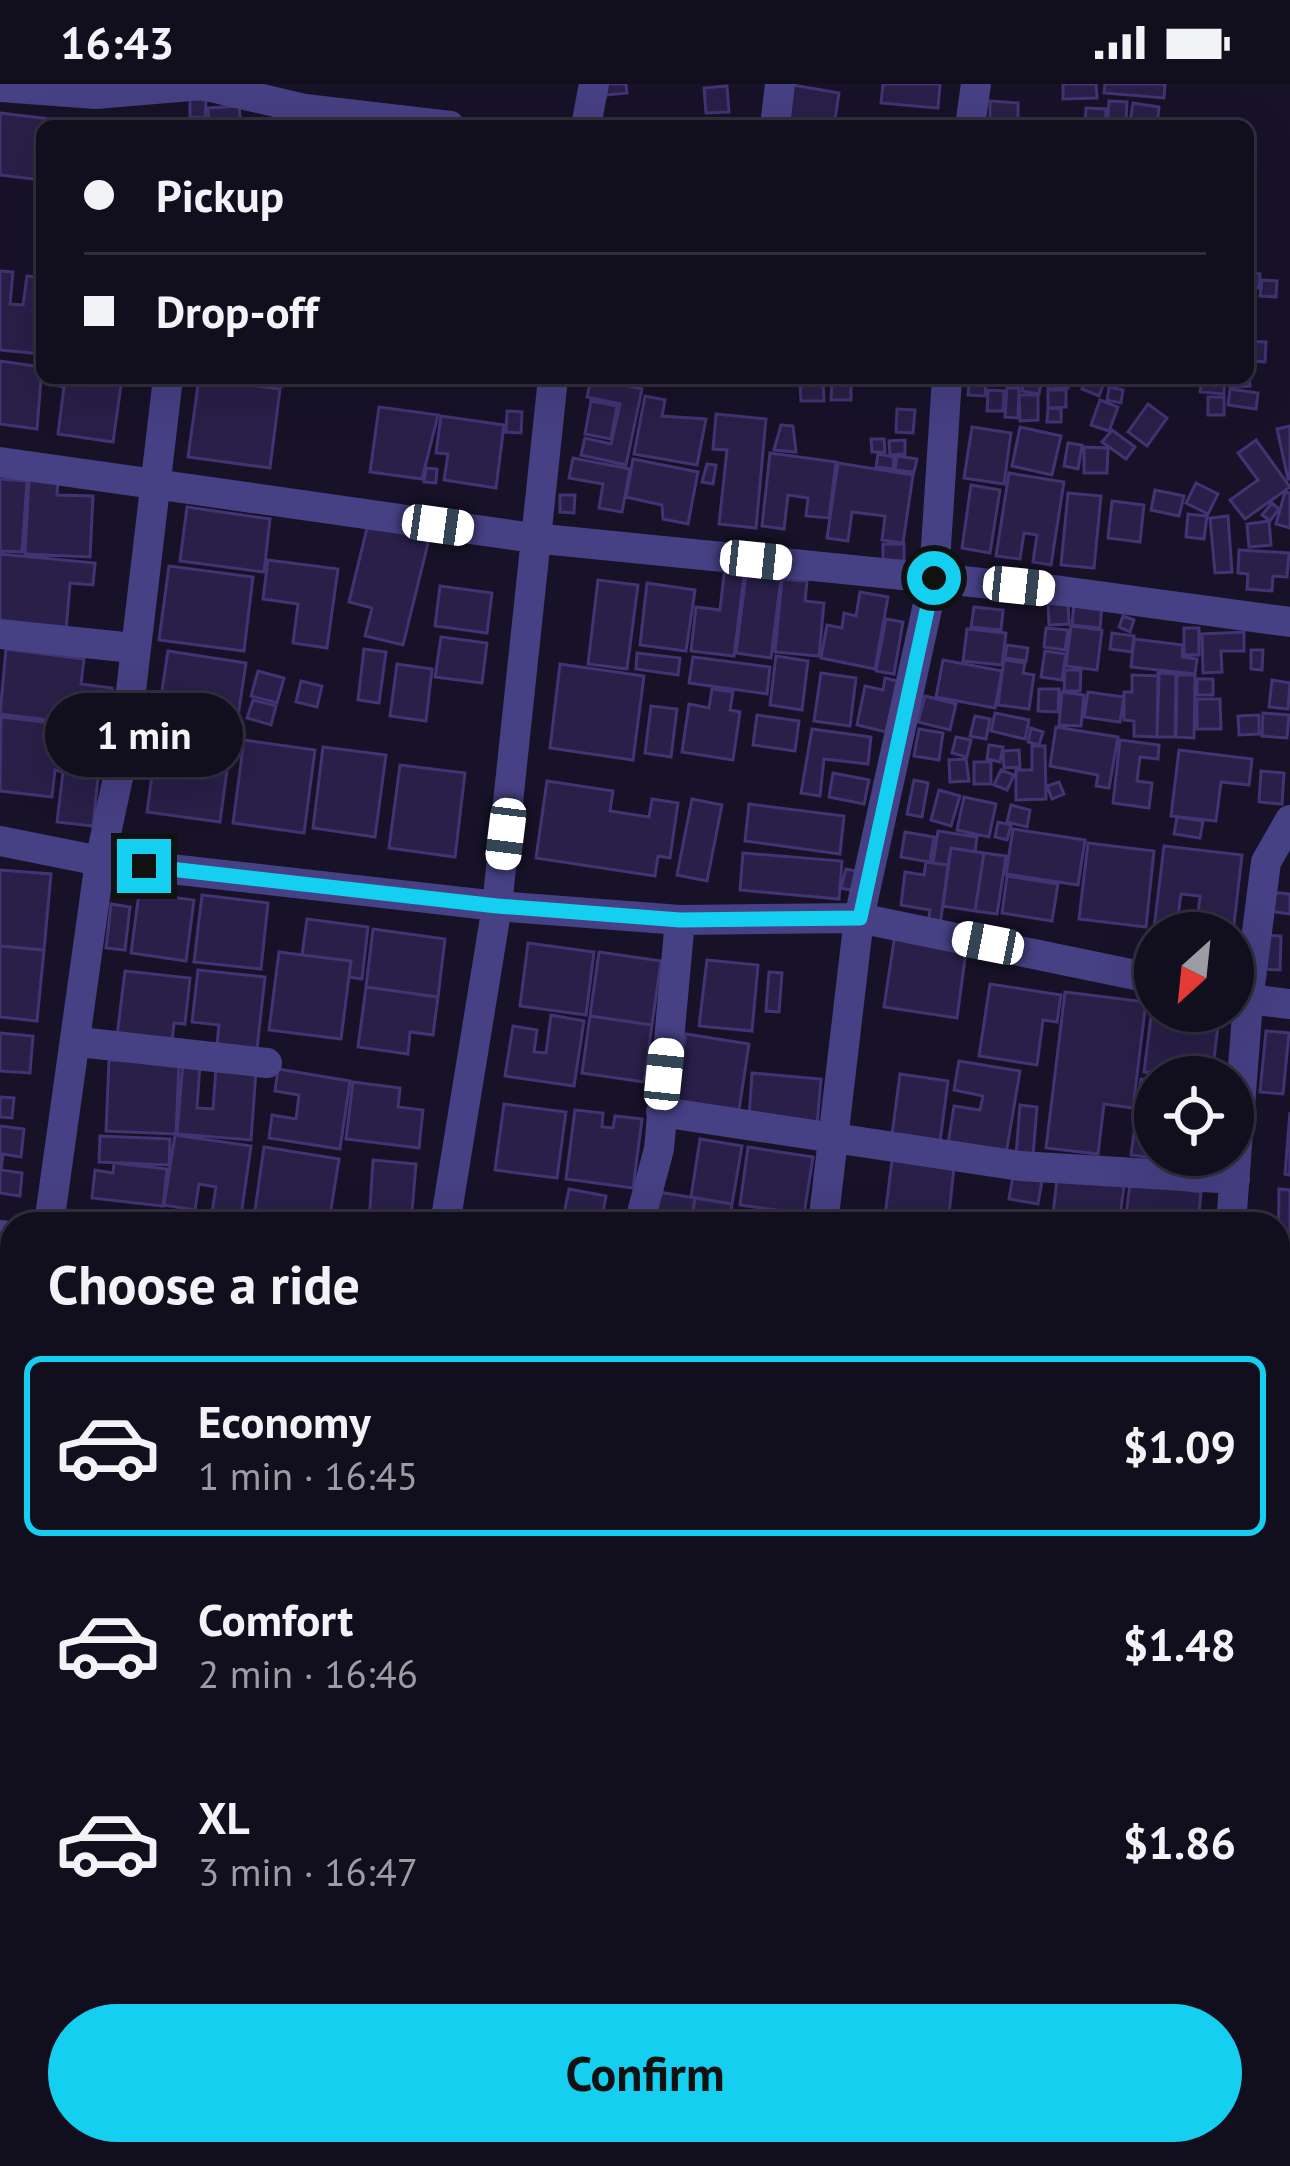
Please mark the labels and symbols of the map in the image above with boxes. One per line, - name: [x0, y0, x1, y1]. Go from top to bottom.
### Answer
- car: [400, 502, 476, 548]
- car: [718, 538, 794, 582]
- route start: [907, 551, 961, 605]
- car: [981, 564, 1057, 608]
- callout: 1 min: [45, 692, 243, 776]
- car: [484, 796, 528, 872]
- route end: [117, 839, 171, 893]
- north arrow: [1134, 912, 1254, 1032]
- car: [949, 918, 1027, 968]
- car: [642, 1036, 686, 1112]

